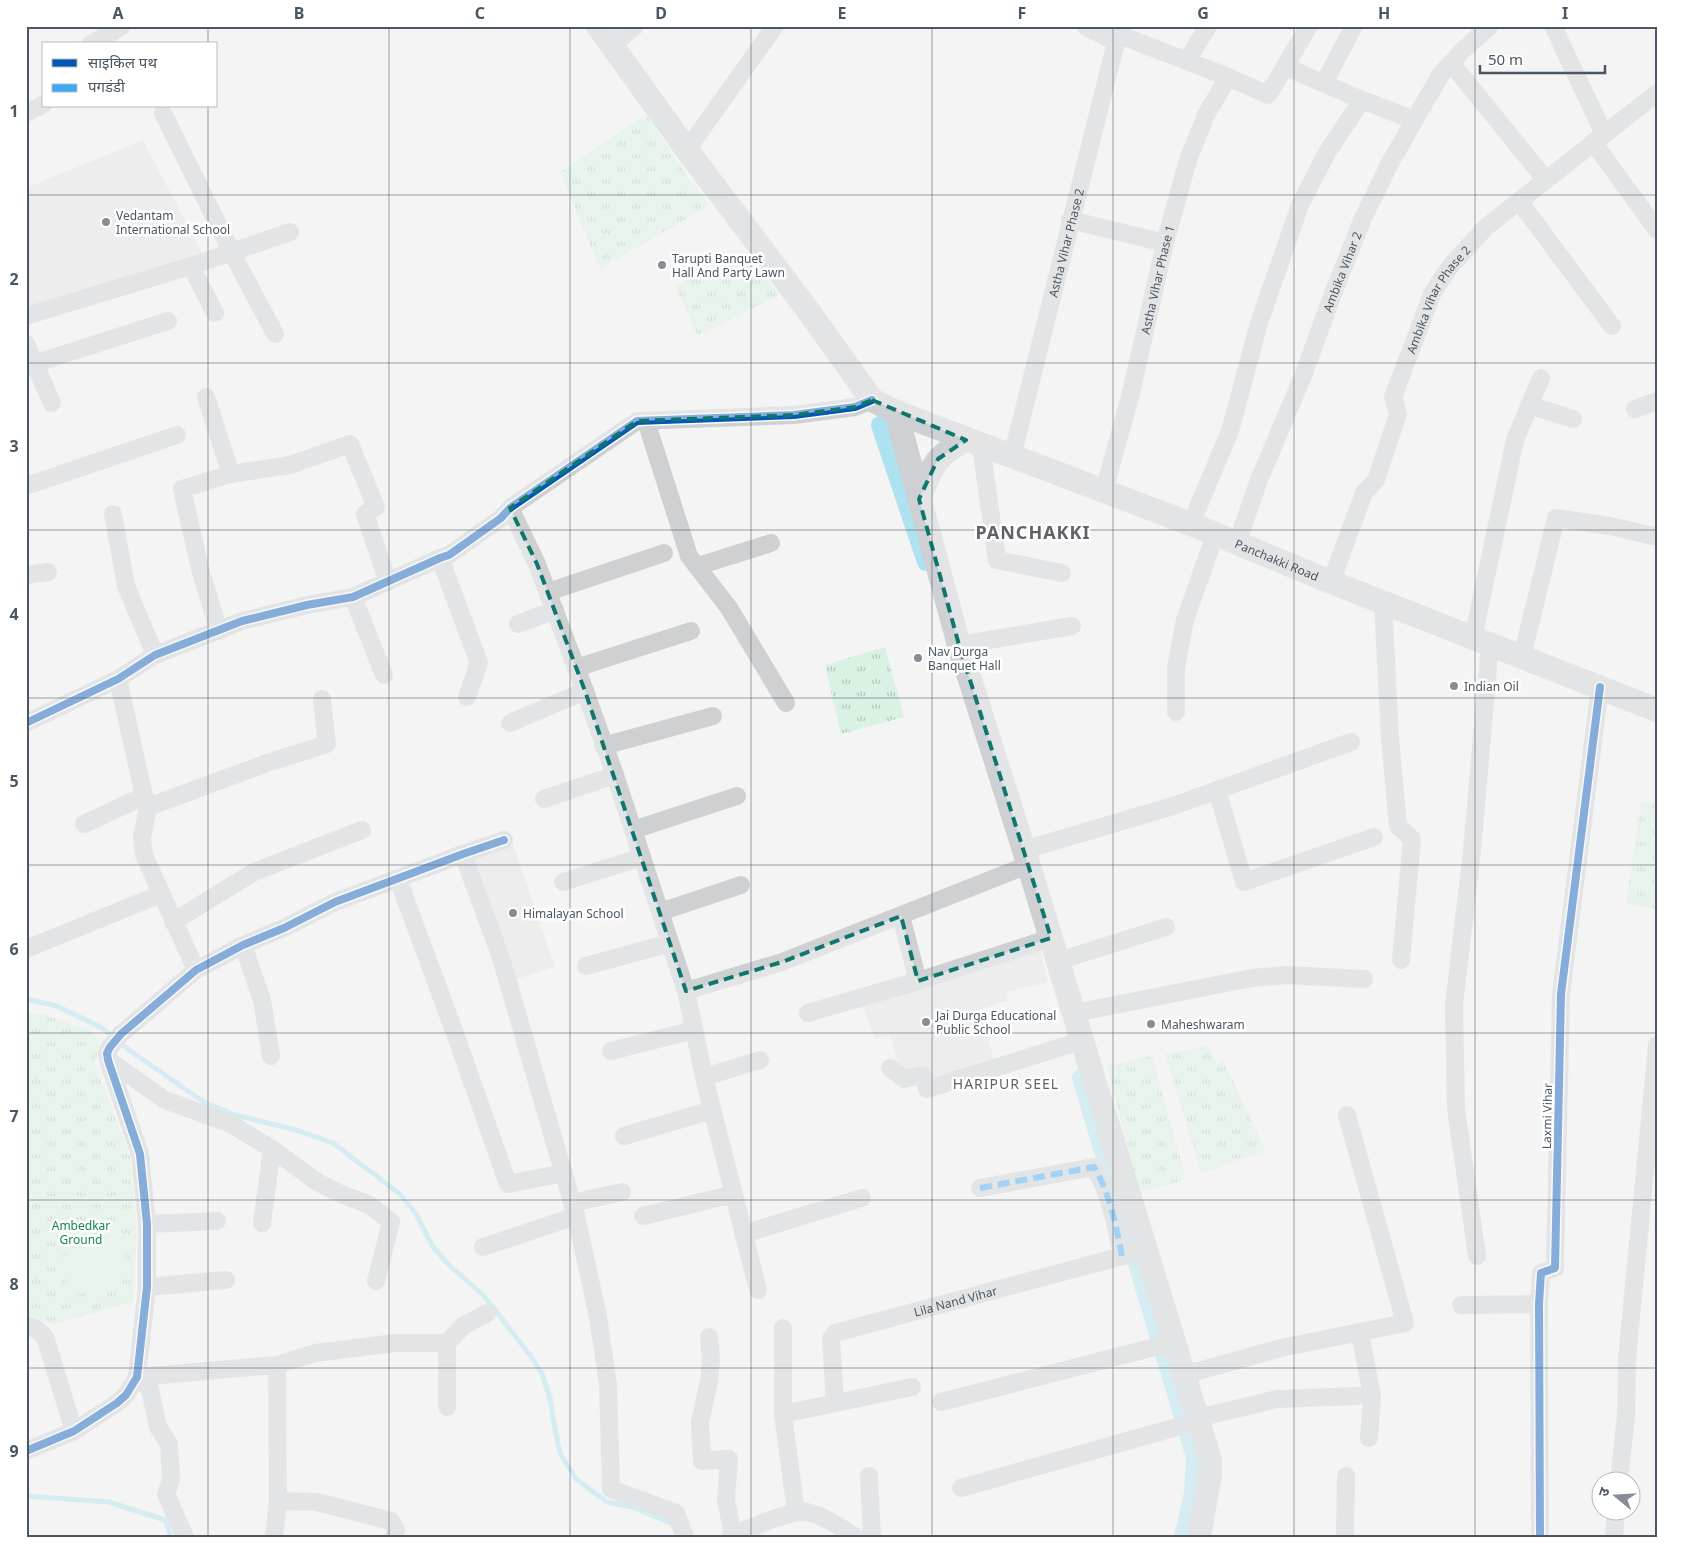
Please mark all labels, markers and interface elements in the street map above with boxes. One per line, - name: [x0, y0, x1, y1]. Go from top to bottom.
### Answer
- text: A: [112, 2, 124, 24]
- text: B: [294, 2, 304, 24]
- text: C: [475, 2, 485, 24]
- text: D: [655, 2, 667, 24]
- text: E: [838, 2, 847, 24]
- text: F: [1018, 2, 1026, 24]
- text: G: [1197, 2, 1209, 24]
- text: H: [1378, 2, 1390, 24]
- text: I: [1562, 2, 1568, 24]
- legend: [42, 42, 218, 108]
- scale bar: [1480, 42, 1606, 74]
- text: 50 m: [1488, 49, 1523, 69]
- text: साइकिल पथ: [88, 52, 157, 72]
- text: पगडंडी: [88, 76, 126, 96]
- text: 1: [9, 100, 19, 122]
- street label: Astha Vihar Phase 2: [1044, 186, 1088, 299]
- place label: Vedantam International School: [116, 207, 230, 238]
- marker: Vedantam International School: [100, 216, 112, 228]
- street label: Astha Vihar Phase 1: [1136, 223, 1178, 336]
- street label: Ambika Vihar 2: [1319, 229, 1365, 314]
- street label: Ambika Vihar Phase 2: [1402, 241, 1474, 356]
- place label: Tarupti Banquet Hall And Party Lawn: [672, 250, 785, 281]
- marker: Tarupti Banquet Hall And Party Lawn: [656, 259, 668, 271]
- text: 2: [9, 268, 19, 290]
- text: 3: [9, 435, 19, 457]
- district label: PANCHAKKI: [975, 520, 1091, 544]
- street label: Panchakki Road: [1232, 535, 1321, 585]
- text: 4: [9, 603, 19, 625]
- place label: Nav Durga Banquet Hall: [928, 643, 1001, 674]
- marker: Nav Durga Banquet Hall: [912, 652, 924, 664]
- place label: Indian Oil: [1464, 678, 1519, 695]
- marker: Indian Oil: [1448, 680, 1460, 692]
- text: 5: [9, 770, 19, 792]
- place label: Himalayan School: [523, 905, 624, 922]
- marker: Himalayan School: [507, 907, 519, 919]
- text: 6: [9, 938, 19, 960]
- place label: Jai Durga Educational Public School: [935, 1007, 1056, 1038]
- marker: Jai Durga Educational Public School: [920, 1016, 932, 1028]
- place label: Maheshwaram: [1161, 1016, 1245, 1033]
- marker: Maheshwaram: [1145, 1018, 1157, 1030]
- district label: HARIPUR SEEL: [953, 1074, 1059, 1093]
- street label: Laxmi Vihar: [1538, 1083, 1556, 1149]
- text: 7: [9, 1105, 19, 1127]
- park label: Ambedkar Ground: [52, 1217, 110, 1248]
- text: 8: [9, 1273, 19, 1295]
- street label: Lila Nand Vihar: [912, 1281, 999, 1320]
- text: 9: [9, 1440, 19, 1462]
- north arrow: [1590, 1470, 1640, 1520]
- text: उ: [1593, 1484, 1614, 1499]

